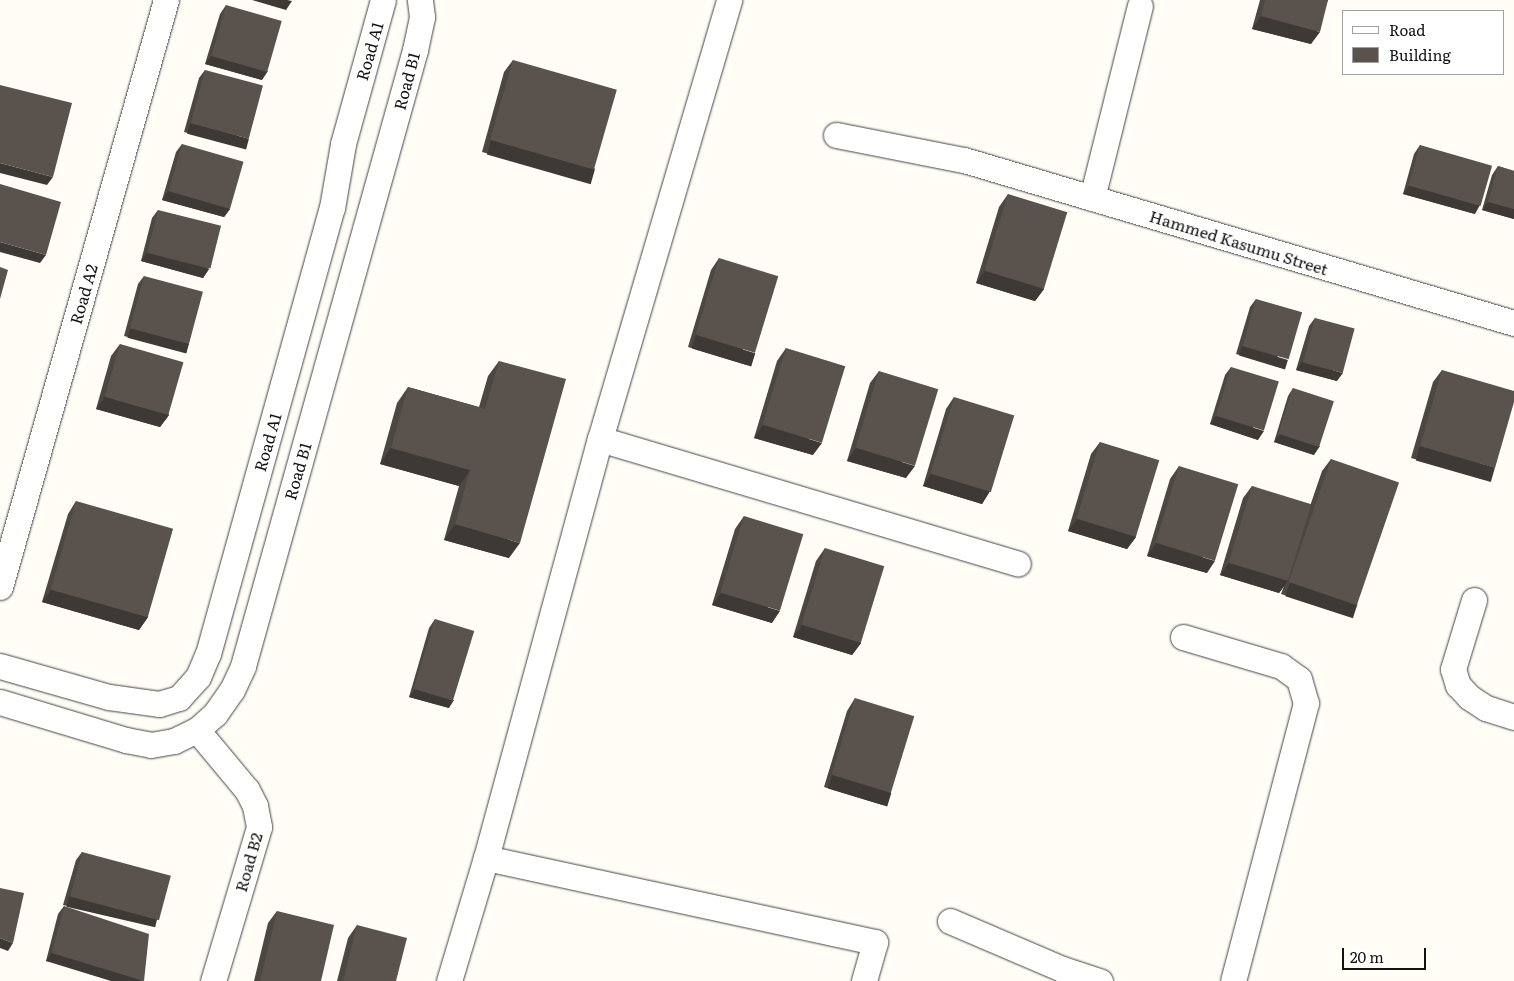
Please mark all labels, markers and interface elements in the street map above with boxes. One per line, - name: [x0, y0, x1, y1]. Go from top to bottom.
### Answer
- legend: [1342, 10, 1504, 75]
- text: Road: [1389, 18, 1425, 41]
- street label: Road A1: [351, 19, 387, 83]
- text: Building: [1389, 43, 1451, 66]
- street label: Road B1: [389, 50, 423, 112]
- street label: Hammed Kasumu Street: [1147, 206, 1331, 278]
- street label: Road A2: [65, 262, 101, 326]
- street label: Road A1: [249, 410, 285, 474]
- street label: Road B1: [280, 440, 314, 502]
- street label: Road B2: [230, 830, 266, 894]
- scale bar: [1344, 938, 1428, 970]
- text: 20 m: [1350, 945, 1384, 968]

